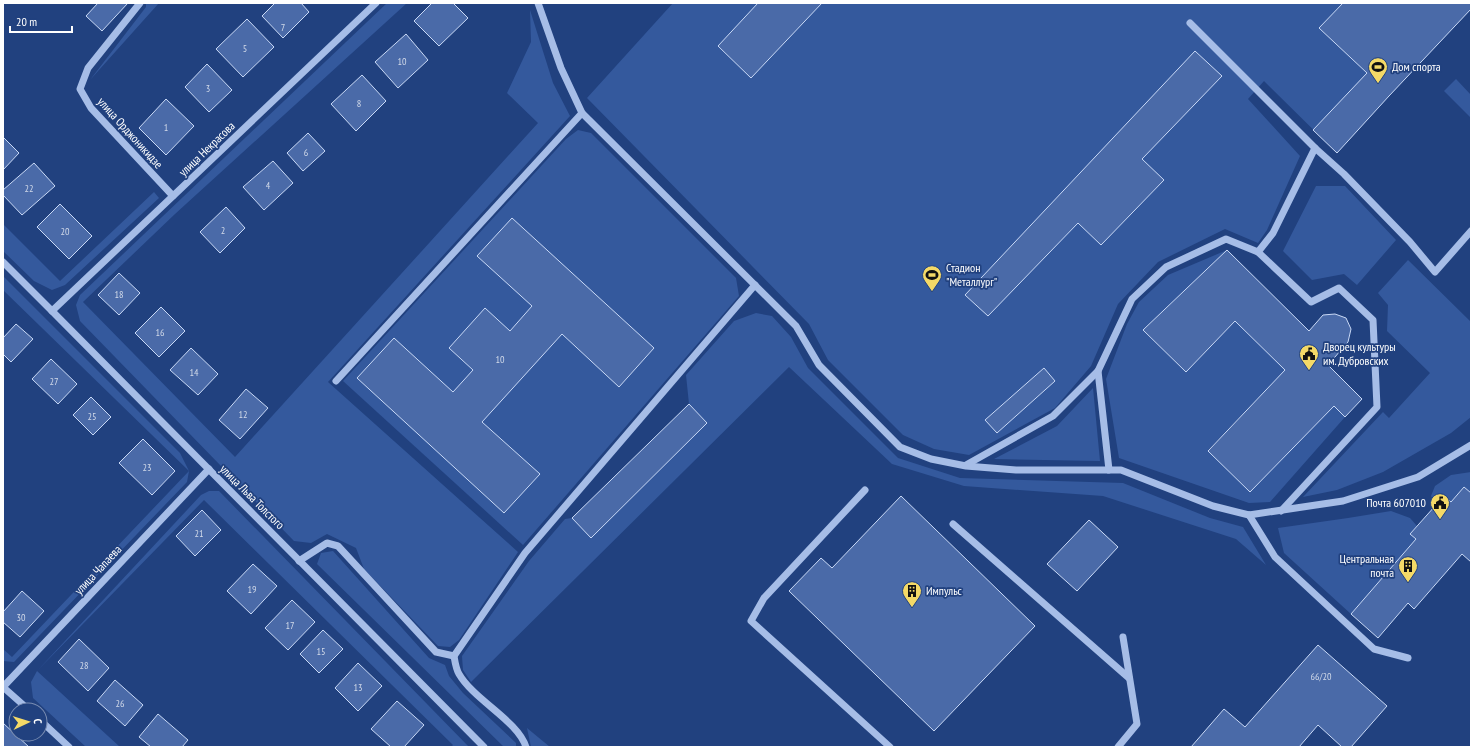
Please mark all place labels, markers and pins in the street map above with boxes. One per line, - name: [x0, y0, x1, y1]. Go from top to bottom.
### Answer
- sports icon: Дом спорта: [1367, 56, 1389, 84]
- place label: Дом спорта: [1392, 59, 1441, 74]
- place label: Стадион "Металлург": [946, 260, 997, 289]
- sports icon: Стадион "Металлург": [921, 264, 943, 292]
- place label: Дворец культуры им. Дубровских: [1323, 339, 1396, 368]
- public building icon: Дворец культуры им. Дубровских: [1298, 343, 1320, 371]
- public building icon: Почта 607010: [1429, 492, 1451, 520]
- place label: Почта 607010: [1366, 495, 1426, 510]
- place label: Центральная почта: [1340, 551, 1394, 580]
- building icon: Центральная почта: [1397, 555, 1419, 583]
- building icon: Импульс: [901, 580, 923, 608]
- place label: Импульс: [926, 583, 963, 598]

